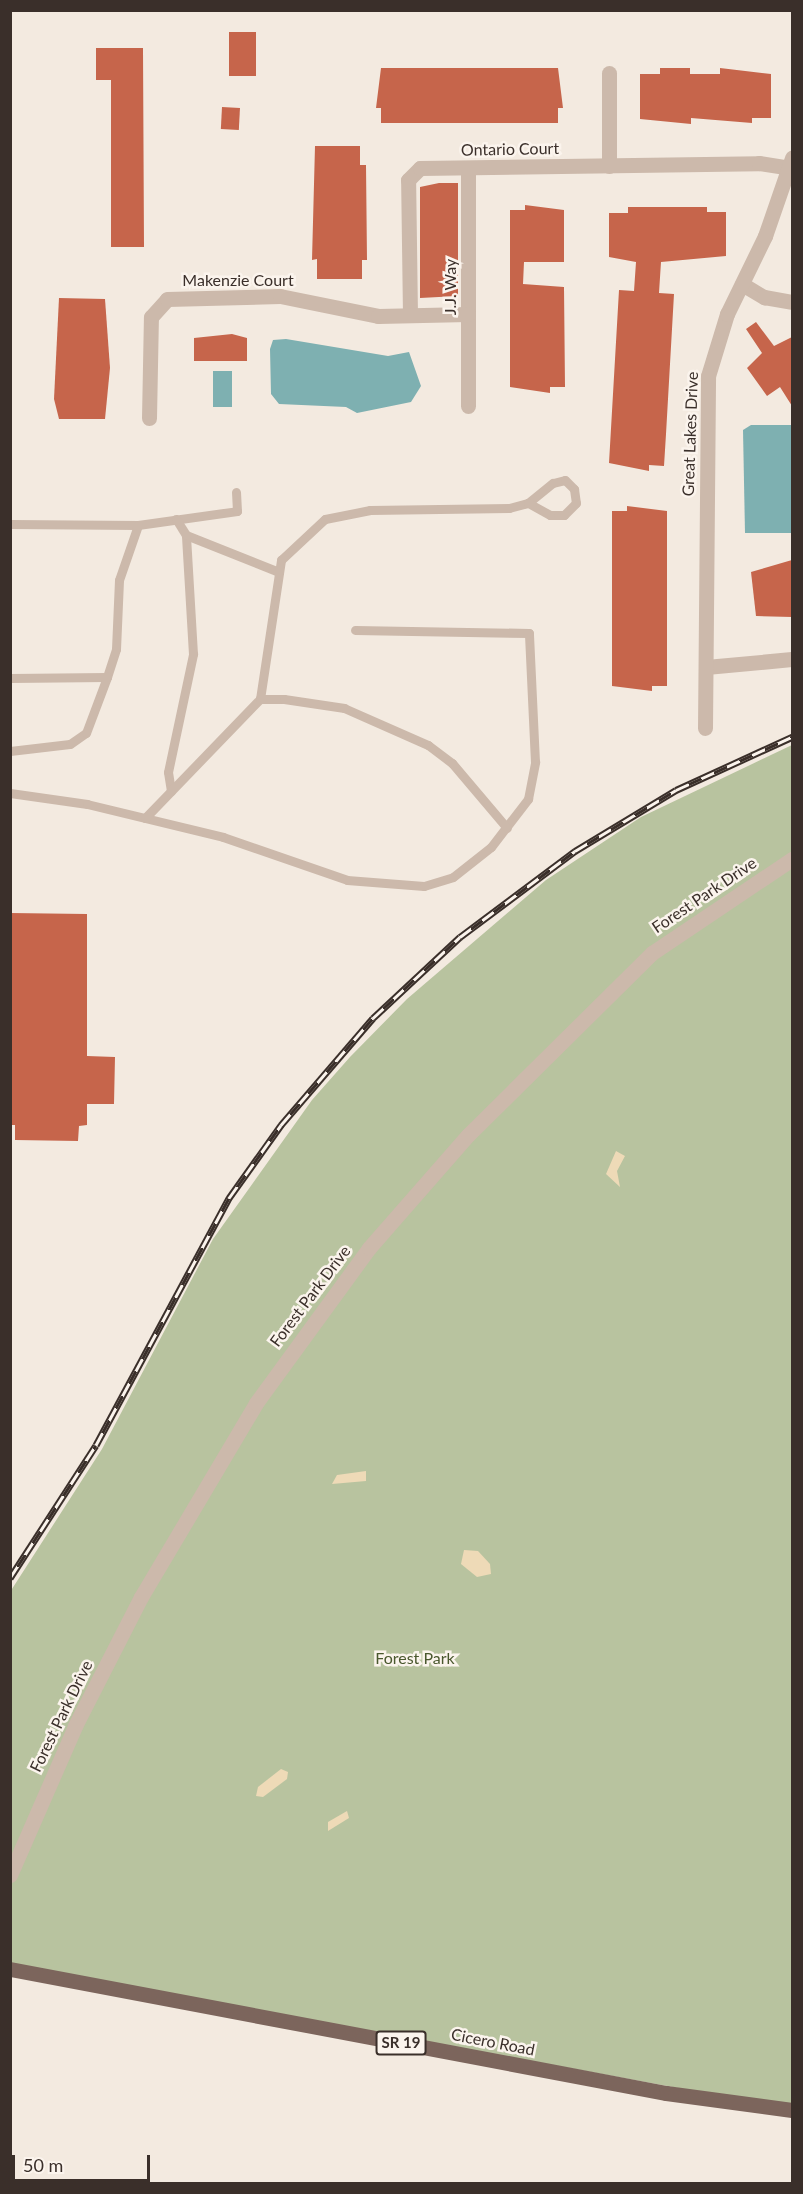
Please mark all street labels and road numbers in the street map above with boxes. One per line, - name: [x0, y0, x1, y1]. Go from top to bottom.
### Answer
- street label: Ontario Court: [461, 139, 559, 159]
- street label: J.J. Way: [440, 259, 460, 315]
- street label: Makenzie Court: [182, 270, 294, 290]
- street label: Great Lakes Drive: [678, 371, 702, 497]
- street label: Forest Park Drive: [648, 853, 760, 937]
- street label: Forest Park Drive: [266, 1242, 354, 1350]
- street label: Forest Park Drive: [26, 1657, 96, 1775]
- street label: Cicero Road: [450, 2025, 536, 2059]
- road number: SR 19: [376, 2031, 426, 2055]

